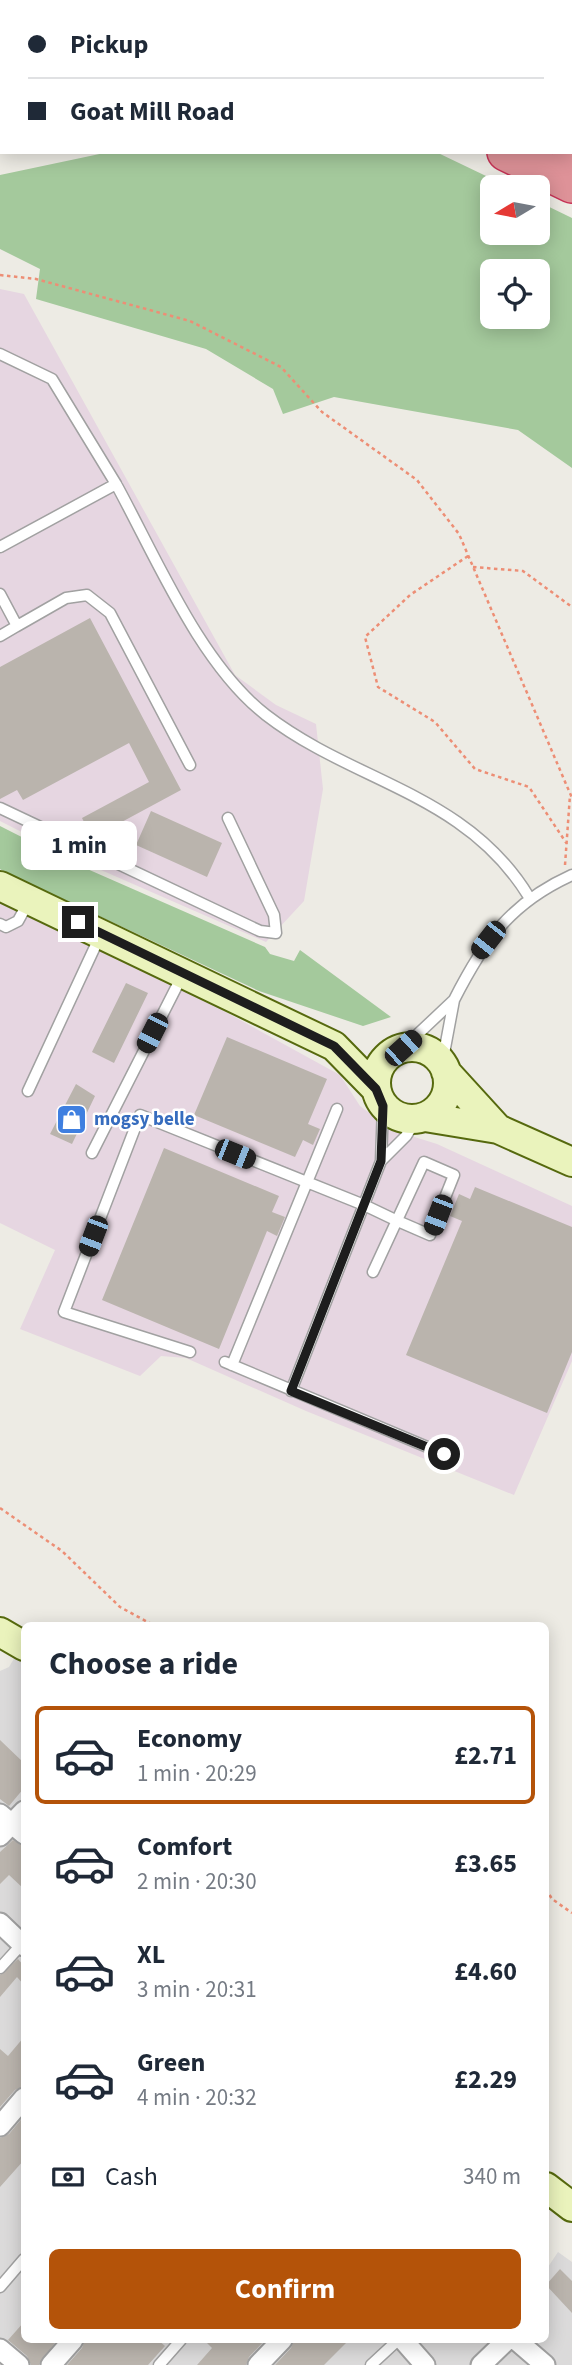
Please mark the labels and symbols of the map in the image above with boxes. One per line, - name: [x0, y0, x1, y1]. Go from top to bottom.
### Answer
- north arrow: [480, 175, 550, 245]
- callout: 1 min: [20, 820, 136, 870]
- route end: [62, 906, 94, 938]
- car: [467, 917, 510, 963]
- car: [134, 1010, 171, 1056]
- car: [381, 1026, 426, 1070]
- shop icon: mogsy belle: [54, 1102, 88, 1136]
- place label: mogsy belle: [94, 1106, 195, 1133]
- car: [212, 1136, 259, 1172]
- car: [421, 1192, 456, 1238]
- car: [76, 1213, 111, 1259]
- route start: [428, 1438, 460, 1470]

